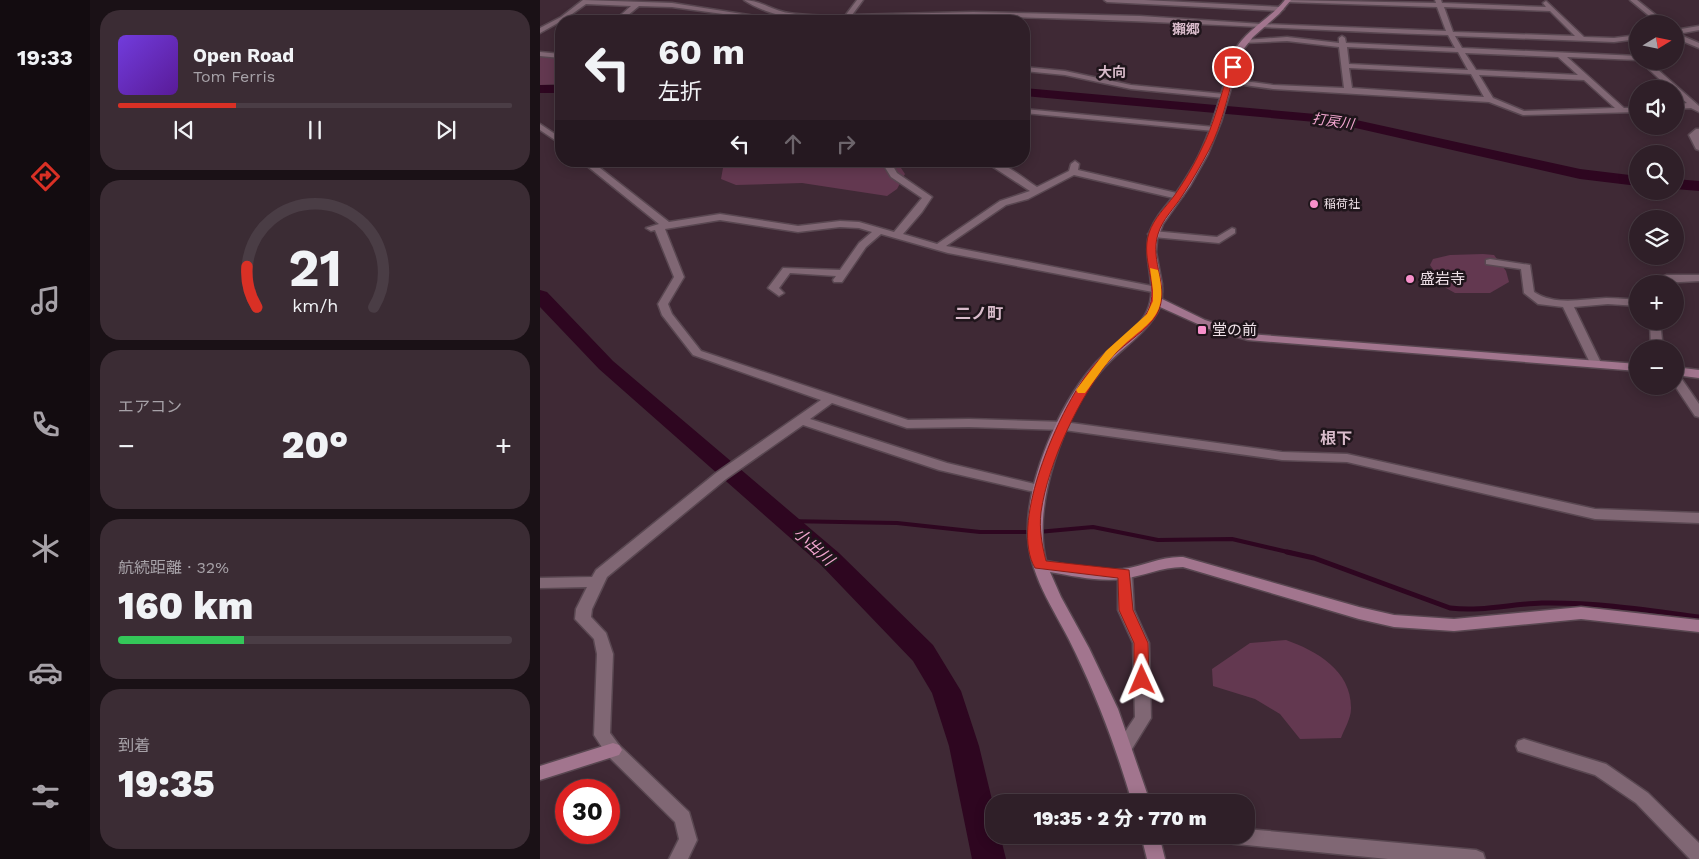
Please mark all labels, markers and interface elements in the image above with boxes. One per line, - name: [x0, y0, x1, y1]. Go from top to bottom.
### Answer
- north arrow: [1629, 15, 1684, 70]
- map controls: [1629, 15, 1684, 395]
- district label: 獺郷: [1172, 21, 1200, 37]
- text: 60 m: [658, 31, 745, 73]
- icon: left: [575, 35, 640, 100]
- text: Open Road: [193, 44, 294, 67]
- text: 19:33: [17, 45, 73, 70]
- pin: [1212, 46, 1254, 88]
- icon: arrive: [1219, 53, 1247, 81]
- district label: 大向: [1098, 64, 1126, 80]
- text: Tom Ferris: [193, 67, 275, 86]
- text: 左折: [658, 79, 702, 104]
- button: sound: [1629, 80, 1684, 135]
- water label: 打戻川: [1311, 110, 1357, 132]
- icon: previous: [170, 116, 198, 144]
- icon: pause: [301, 116, 329, 144]
- icon: next: [432, 116, 460, 144]
- icon: left: [726, 130, 754, 158]
- icon: ahead: [779, 130, 807, 158]
- icon: right: [832, 130, 860, 158]
- button: search: [1629, 145, 1684, 200]
- icon: directions: [28, 159, 63, 194]
- place label: 稲荷社: [1324, 197, 1360, 211]
- marker: 稲荷社: [1308, 198, 1320, 210]
- button: layers: [1629, 210, 1684, 265]
- text: 21: [288, 238, 342, 299]
- place label: 盛岩寺: [1420, 270, 1465, 288]
- marker: 盛岩寺: [1404, 273, 1416, 285]
- button: +: [1629, 275, 1684, 330]
- icon: music: [28, 283, 63, 318]
- text: km/h: [292, 295, 338, 316]
- district label: 二ノ町: [955, 304, 1003, 323]
- place label: 堂の前: [1212, 321, 1257, 339]
- marker: 堂の前: [1196, 324, 1208, 336]
- button: −: [1629, 340, 1684, 395]
- text: エアコン: [118, 397, 182, 416]
- icon: phone: [28, 407, 63, 442]
- text: 20°: [282, 423, 348, 467]
- text: −: [118, 429, 135, 462]
- text: +: [495, 429, 512, 462]
- district label: 根下: [1320, 429, 1352, 448]
- water label: 小出川: [789, 523, 839, 571]
- icon: climate: [28, 531, 63, 566]
- text: 航続距離 · 32%: [118, 558, 229, 577]
- text: 160 km: [118, 584, 253, 628]
- position arrow: [1115, 653, 1167, 705]
- icon: car: [28, 655, 63, 690]
- text: 到着: [118, 736, 150, 755]
- text: 19:35: [118, 762, 215, 806]
- icon: filters: [28, 779, 63, 814]
- speed limit sign: 30: [555, 779, 620, 844]
- text: 19:35 · 2 分 · 770 m: [1033, 807, 1207, 830]

